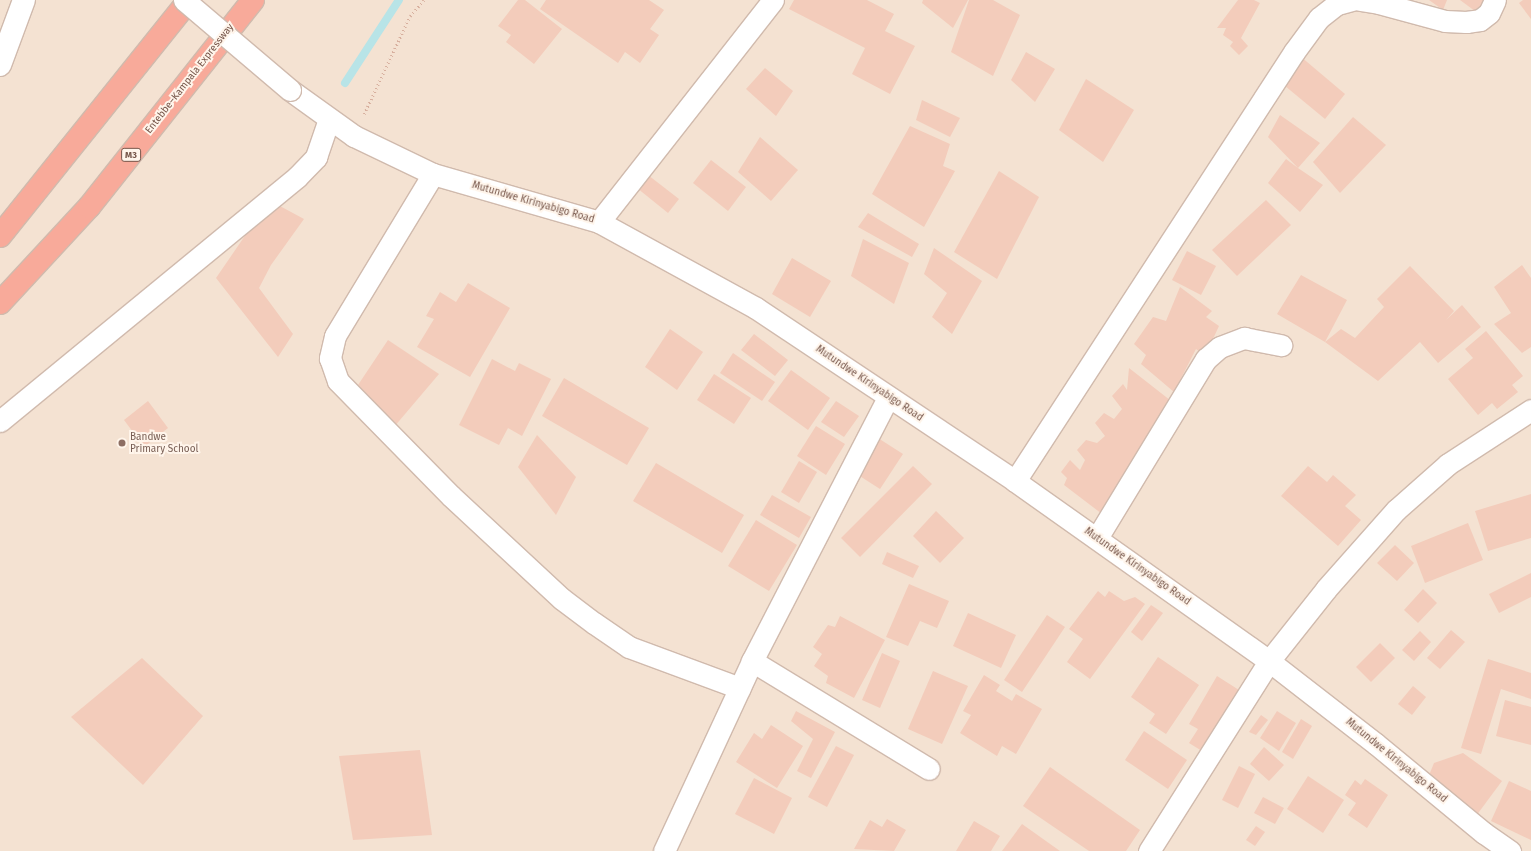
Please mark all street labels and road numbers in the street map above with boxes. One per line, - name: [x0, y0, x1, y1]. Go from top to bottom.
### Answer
- street label: Entebbe–Kampala Expressway: [143, 22, 237, 136]
- road number: M3: [121, 148, 141, 162]
- street label: Mutundwe Kirinyabigo Road: [470, 180, 596, 226]
- street label: Mutundwe Kirinyabigo Road: [813, 344, 925, 424]
- street label: Mutundwe Kirinyabigo Road: [1082, 526, 1192, 608]
- street label: Mutundwe Kirinyabigo Road: [1343, 716, 1449, 806]

